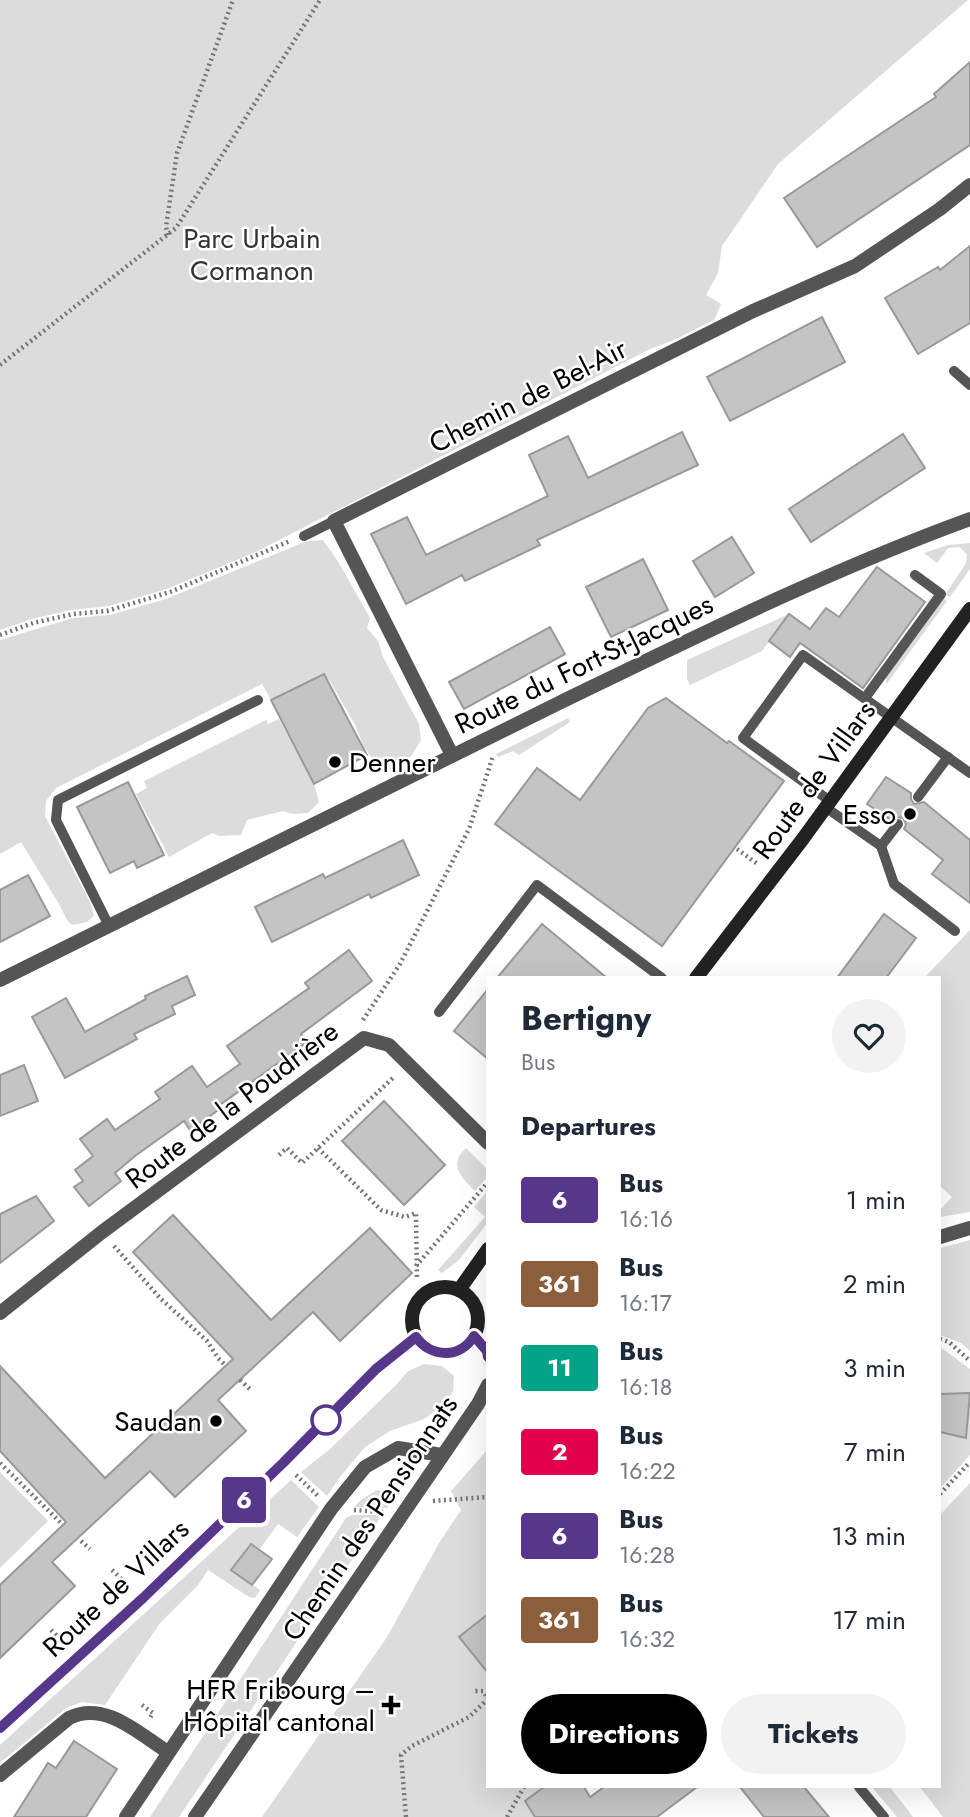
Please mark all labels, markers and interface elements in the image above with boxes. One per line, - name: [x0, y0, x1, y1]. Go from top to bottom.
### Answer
- park label: Parc Urbain Cormanon: [183, 218, 321, 291]
- street label: Chemin de Bel-Air: [422, 328, 634, 464]
- street label: Route du Fort-St-Jacques: [448, 584, 720, 744]
- street label: Route de Villars: [742, 692, 886, 868]
- place label: Denner: [349, 742, 436, 783]
- marker: Denner: [327, 754, 343, 770]
- place label: Esso: [843, 794, 896, 835]
- marker: Esso: [902, 806, 918, 822]
- text: Bertigny: [521, 995, 651, 1042]
- button: heart: [832, 999, 906, 1073]
- street label: Route de la Poudrière: [117, 1011, 347, 1199]
- text: Bus: [521, 1045, 555, 1079]
- text: Departures: [521, 1107, 656, 1145]
- text: Bus: [619, 1164, 663, 1202]
- text: 1 min: [846, 1181, 906, 1219]
- text: 6: [551, 1182, 568, 1217]
- text: 16:16: [619, 1202, 673, 1236]
- text: Bus: [619, 1248, 663, 1286]
- text: 2 min: [843, 1265, 906, 1303]
- text: 361: [538, 1266, 581, 1301]
- text: 16:17: [619, 1286, 672, 1320]
- text: Bus: [619, 1332, 663, 1370]
- text: 3 min: [843, 1349, 906, 1387]
- text: 11: [547, 1350, 572, 1385]
- text: 16:18: [619, 1370, 672, 1404]
- street label: Chemin des Pensionnats: [272, 1387, 468, 1649]
- place label: Saudan: [114, 1401, 202, 1442]
- unlabelled marker: [311, 1405, 341, 1435]
- marker: Saudan: [208, 1413, 224, 1429]
- text: Bus: [619, 1416, 663, 1454]
- text: 7 min: [844, 1433, 906, 1471]
- text: 2: [552, 1434, 567, 1469]
- text: 16:22: [619, 1454, 676, 1488]
- line badge: 6: [221, 1477, 267, 1523]
- text: 6: [236, 1482, 252, 1517]
- text: Bus: [619, 1500, 663, 1538]
- street label: Route de Villars: [34, 1509, 198, 1667]
- text: 13 min: [832, 1517, 906, 1555]
- text: 6: [551, 1518, 568, 1553]
- text: 16:28: [619, 1538, 675, 1572]
- text: Bus: [619, 1584, 663, 1622]
- text: 17 min: [832, 1601, 906, 1639]
- text: 361: [538, 1602, 581, 1637]
- text: 16:32: [619, 1622, 675, 1656]
- place label: HFR Fribourg – Hôpital cantonal: [183, 1669, 375, 1742]
- button: Directions: [521, 1694, 707, 1774]
- button: Tickets: [721, 1694, 906, 1774]
- marker: HFR Fribourg – Hôpital cantonal: [381, 1695, 401, 1715]

